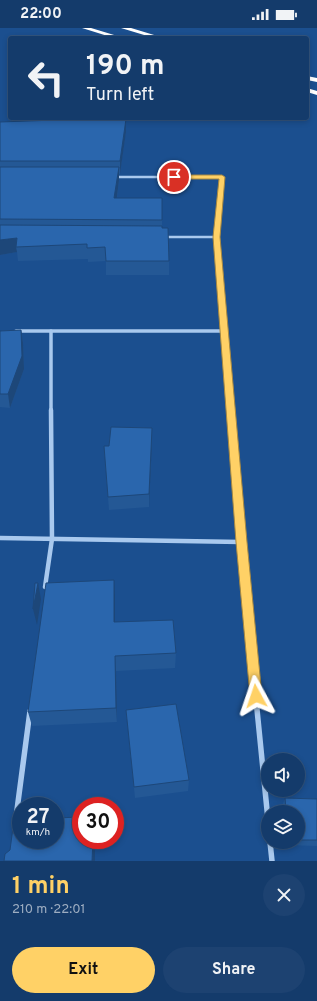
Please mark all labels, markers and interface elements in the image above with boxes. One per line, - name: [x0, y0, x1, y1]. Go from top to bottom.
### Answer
- text: 22:00: [20, 5, 62, 24]
- text: 190 m: [86, 49, 164, 85]
- icon: left: [20, 52, 72, 104]
- text: Turn left: [86, 84, 154, 107]
- pin: [157, 160, 191, 194]
- icon: arrive: [163, 166, 185, 188]
- position arrow: [235, 675, 277, 717]
- map controls: [261, 753, 305, 849]
- button: sound: [261, 753, 305, 797]
- speed limit sign: 30: [72, 797, 124, 849]
- text: 27: [27, 805, 49, 831]
- button: layers: [261, 805, 305, 849]
- text: km/h: [26, 826, 50, 839]
- text: 1 min: [12, 872, 70, 902]
- button: close: [263, 874, 305, 916]
- text: 210 m · 22:01: [12, 902, 85, 918]
- button: Exit: [12, 947, 155, 993]
- button: Share: [163, 947, 305, 993]

